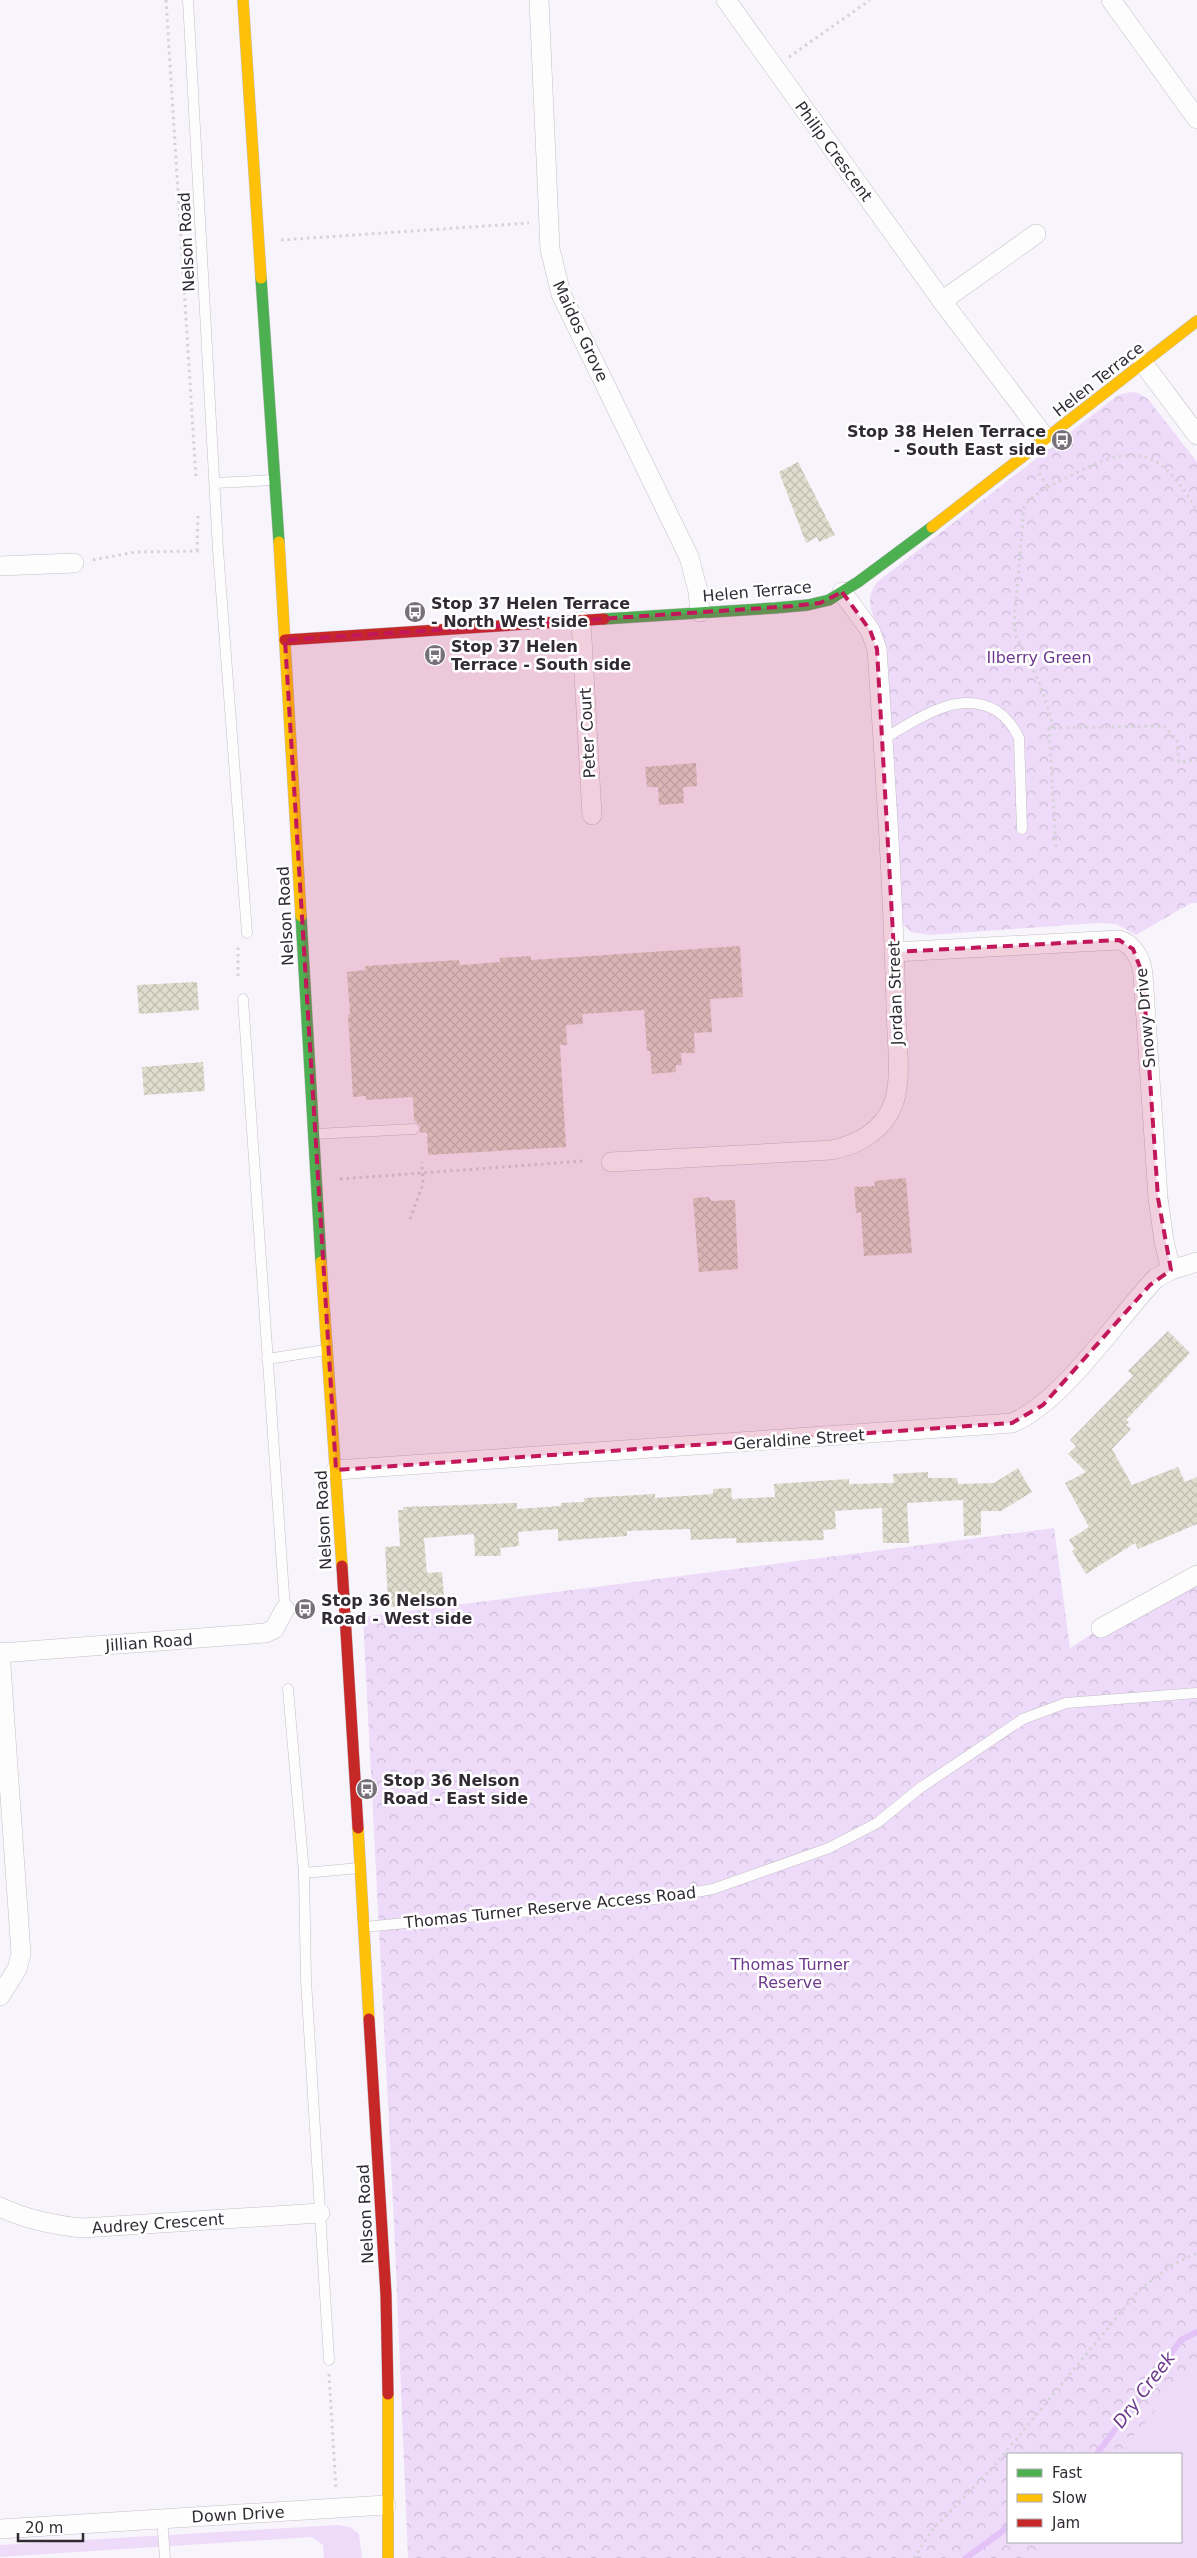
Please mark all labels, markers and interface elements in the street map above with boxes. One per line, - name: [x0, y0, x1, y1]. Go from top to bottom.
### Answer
- street label: Philip Crescent: [791, 98, 876, 205]
- street label: Nelson Road: [174, 192, 199, 292]
- street label: Maidos Grove: [549, 278, 612, 385]
- street label: Helen Terrace: [1049, 338, 1147, 421]
- place label: Stop 38 Helen Terrace - South East side: [847, 422, 1046, 459]
- bus stop icon: Stop 38 Helen Terrace - South East side: [1050, 428, 1074, 452]
- street label: Helen Terrace: [702, 577, 812, 606]
- place label: Stop 37 Helen Terrace - North West side: [431, 594, 630, 631]
- bus stop icon: Stop 37 Helen Terrace - North West side: [403, 600, 427, 624]
- place label: Stop 37 Helen Terrace - South side: [451, 637, 631, 674]
- bus stop icon: Stop 37 Helen Terrace - South side: [423, 643, 447, 667]
- park label: Ilberry Green: [986, 648, 1092, 667]
- street label: Peter Court: [576, 687, 599, 779]
- street label: Nelson Road: [273, 866, 298, 966]
- street label: Jordan Street: [884, 940, 907, 1047]
- street label: Snowy Drive: [1132, 967, 1159, 1069]
- street label: Geraldine Street: [733, 1425, 865, 1454]
- street label: Nelson Road: [311, 1470, 336, 1570]
- place label: Stop 36 Nelson Road - West side: [321, 1591, 472, 1628]
- bus stop icon: Stop 36 Nelson Road - West side: [293, 1597, 317, 1621]
- street label: Jillian Road: [104, 1630, 193, 1655]
- place label: Stop 36 Nelson Road - East side: [383, 1771, 528, 1808]
- bus stop icon: Stop 36 Nelson Road - East side: [355, 1777, 379, 1801]
- street label: Thomas Turner Reserve Access Road: [402, 1883, 697, 1932]
- park label: Thomas Turner Reserve: [730, 1955, 850, 1992]
- street label: Nelson Road: [353, 2164, 378, 2264]
- street label: Audrey Crescent: [91, 2209, 225, 2238]
- water label: Dry Creek: [1108, 2346, 1180, 2432]
- legend: [1007, 2453, 1182, 2543]
- text: Fast: [1052, 2464, 1082, 2482]
- text: Slow: [1052, 2489, 1087, 2507]
- street label: Down Drive: [191, 2503, 285, 2526]
- scale bar: [18, 2510, 82, 2542]
- text: Jam: [1051, 2514, 1080, 2532]
- text: 20 m: [25, 2519, 63, 2537]

